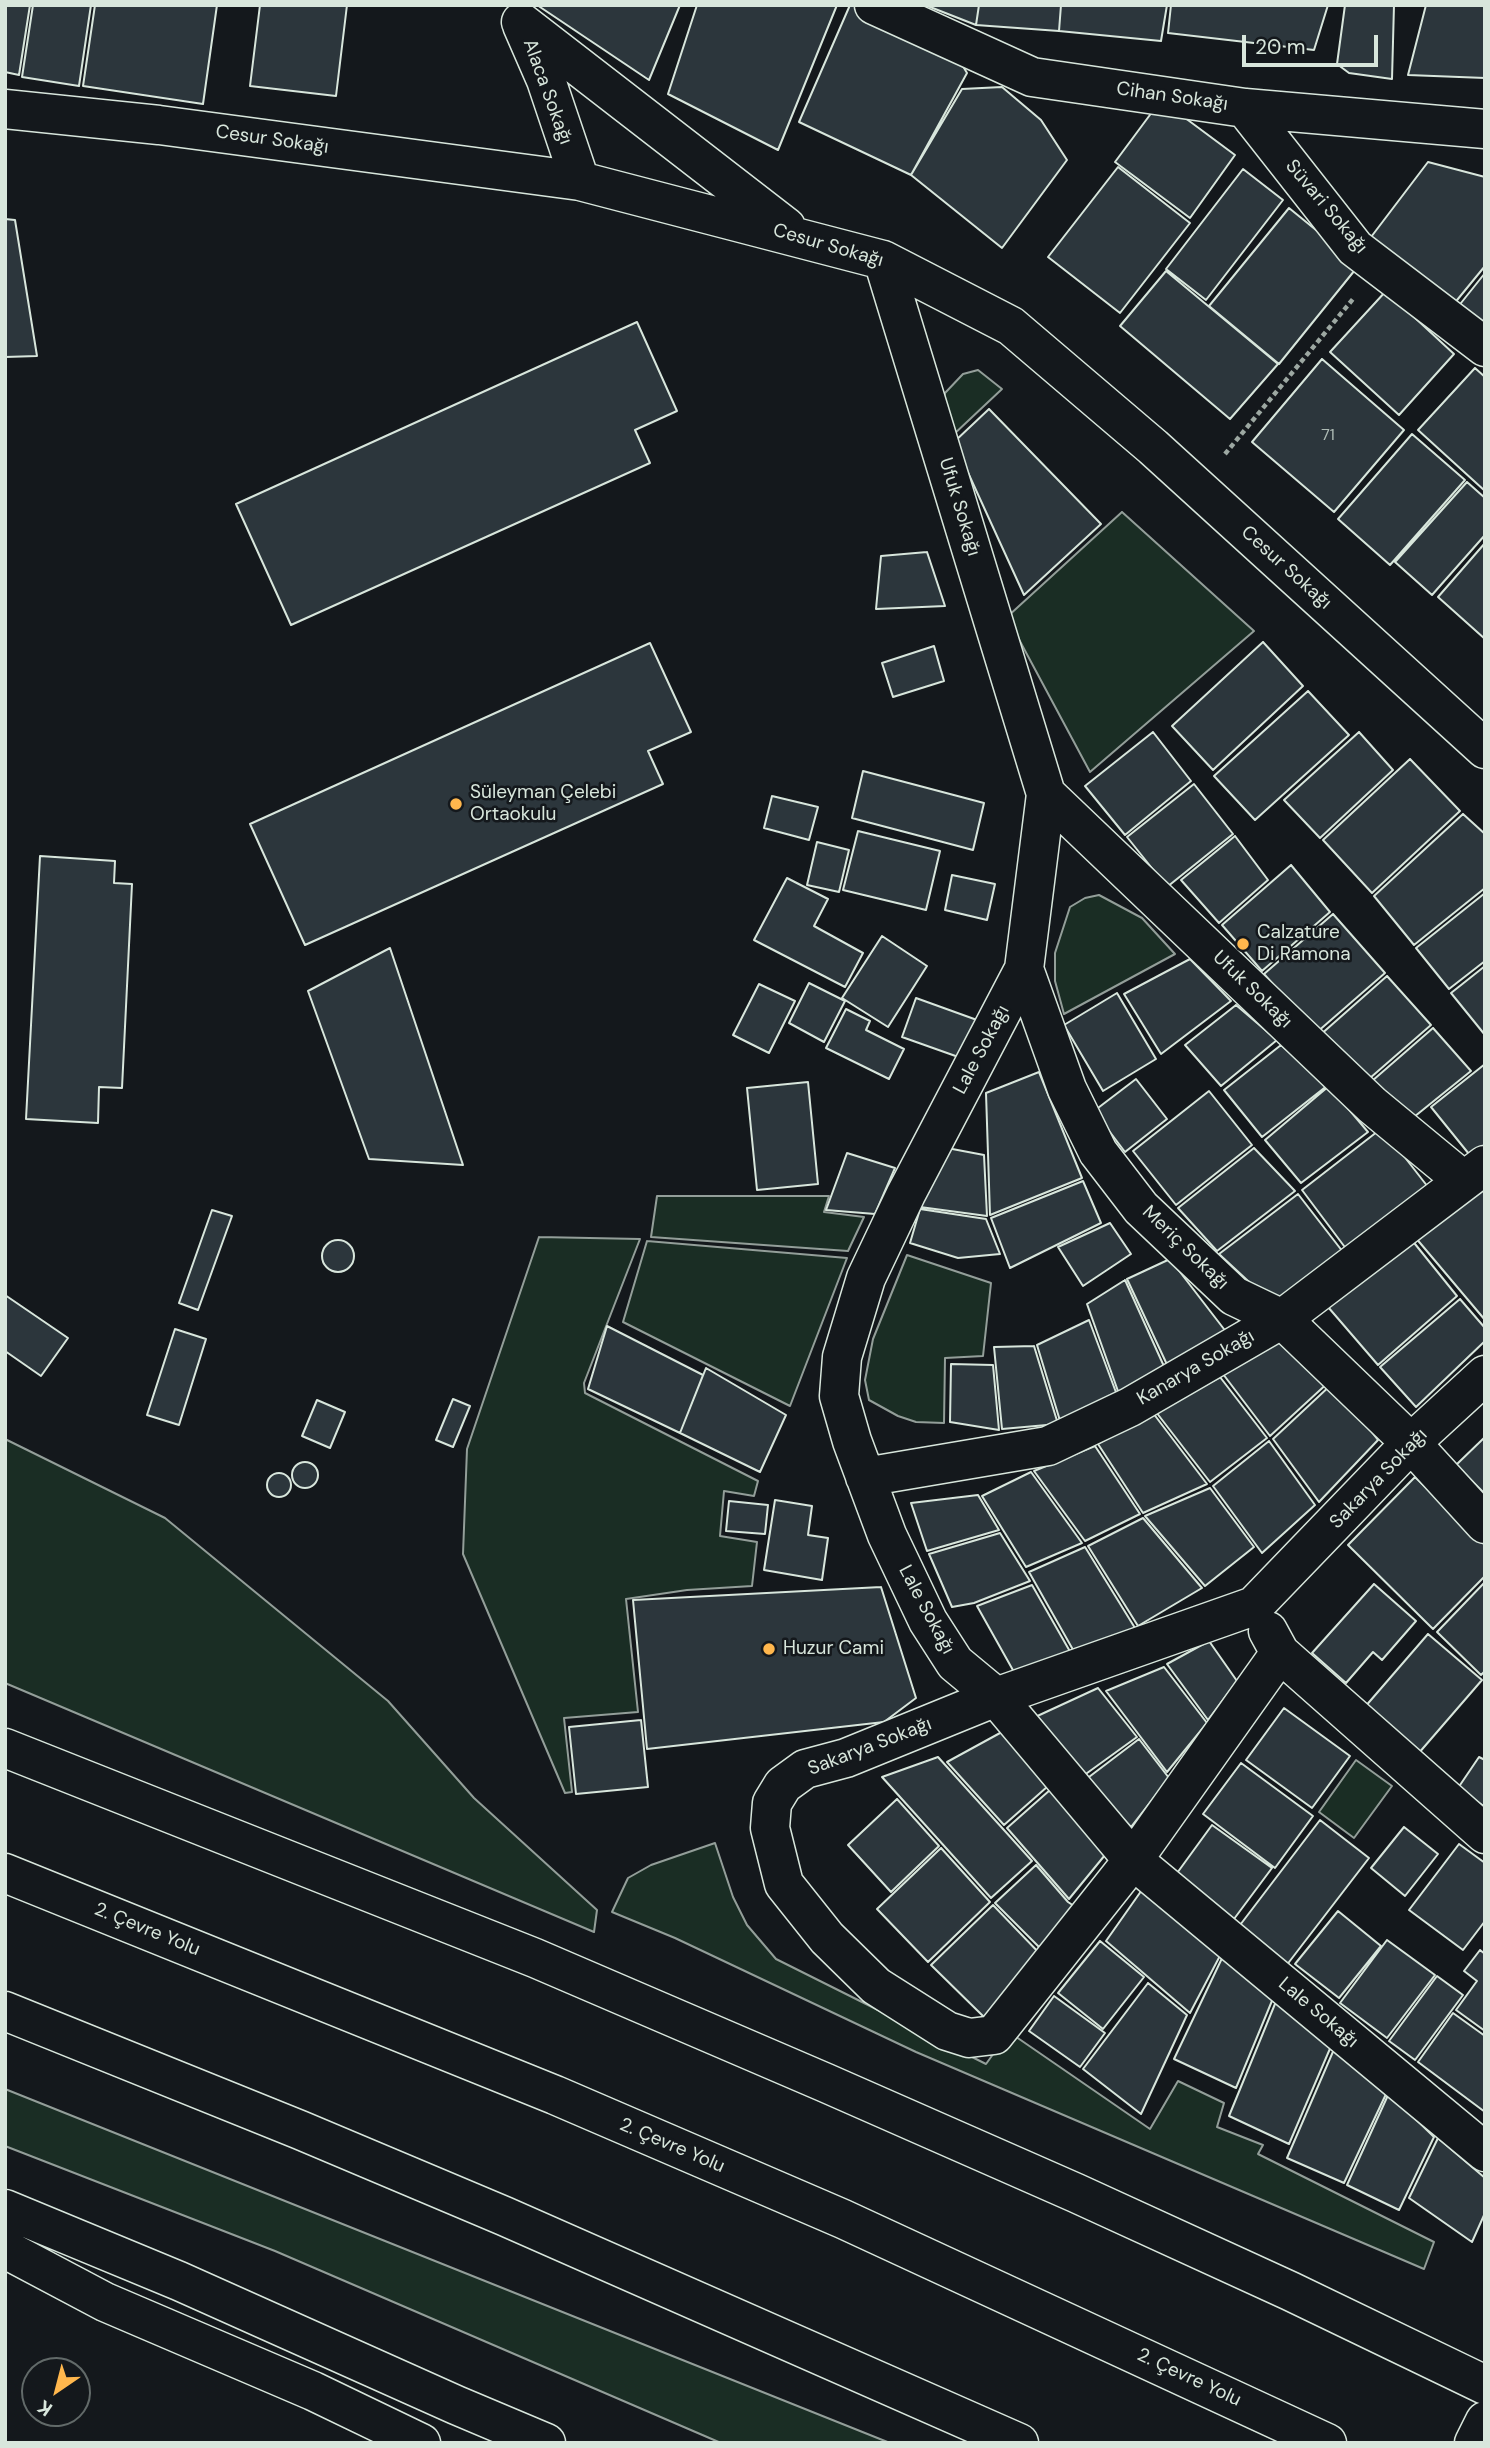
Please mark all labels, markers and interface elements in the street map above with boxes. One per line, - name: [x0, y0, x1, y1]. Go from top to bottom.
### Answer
- scale bar: [1245, 21, 1382, 65]
- text: 20 m: [1255, 33, 1306, 61]
- street label: Alaca Sokağı: [517, 36, 577, 148]
- street label: Cihan Sokağı: [1115, 78, 1229, 116]
- street label: Cesur Sokağı: [214, 121, 330, 159]
- street label: Süvari Sokağı: [1280, 155, 1372, 259]
- street label: Cesur Sokağı: [770, 219, 886, 273]
- house number: 71: [1321, 426, 1335, 446]
- street label: Ufuk Sokağı: [933, 455, 985, 559]
- street label: Cesur Sokağı: [1236, 521, 1336, 615]
- place label: Süleyman Çelebi Ortaokulu: [470, 782, 616, 826]
- marker: Süleyman Çelebi Ortaokulu: [448, 796, 464, 812]
- place label: Calzature Di Ramona: [1257, 922, 1350, 966]
- marker: Calzature Di Ramona: [1235, 936, 1251, 952]
- street label: Ufuk Sokağı: [1208, 947, 1296, 1033]
- street label: Lale Sokağı: [949, 1002, 1015, 1098]
- street label: Meriç Sokağı: [1137, 1201, 1233, 1295]
- street label: Kanarya Sokağı: [1133, 1325, 1259, 1411]
- street label: Sakarya Sokağı: [1325, 1424, 1433, 1534]
- street label: Lale Sokağı: [893, 1562, 959, 1658]
- place label: Huzur Cami: [783, 1638, 884, 1660]
- marker: Huzur Cami: [761, 1641, 777, 1657]
- street label: Sakarya Sokağı: [805, 1713, 935, 1781]
- street label: 2. Çevre Yolu: [91, 1898, 203, 1962]
- street label: Lale Sokağı: [1273, 1973, 1363, 2053]
- street label: 2. Çevre Yolu: [616, 2114, 728, 2178]
- street label: 2. Çevre Yolu: [1133, 2344, 1245, 2412]
- north arrow: [21, 2357, 91, 2427]
- text: K: [33, 2394, 57, 2422]

